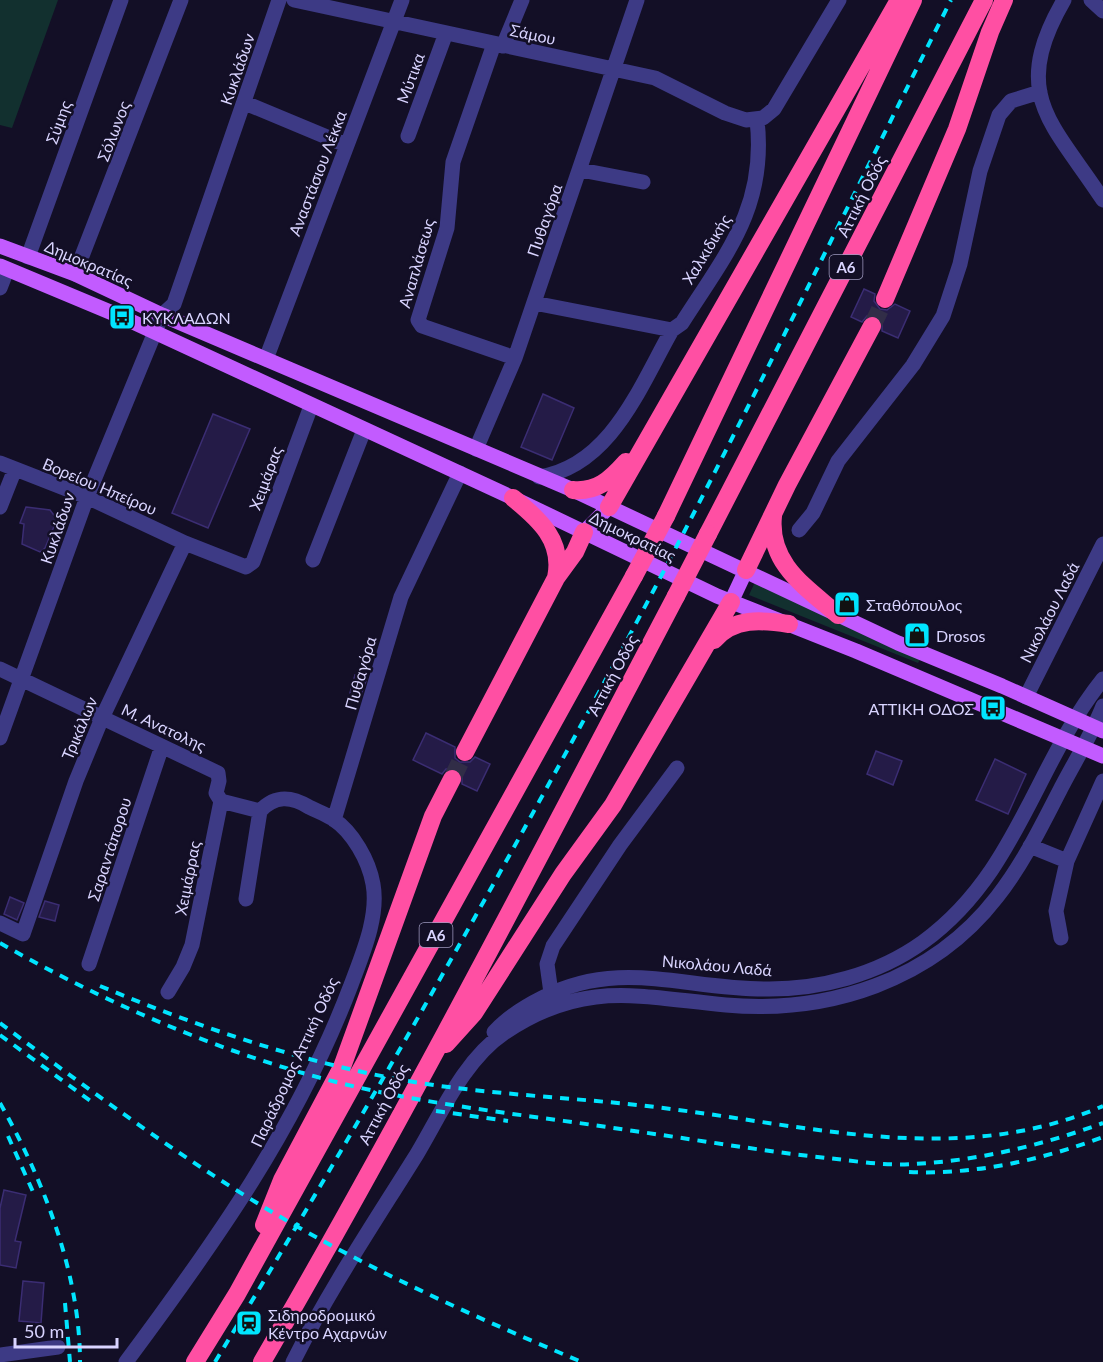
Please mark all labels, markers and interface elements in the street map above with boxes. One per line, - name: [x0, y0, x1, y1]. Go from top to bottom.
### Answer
- street label: Σάμου: [508, 20, 558, 48]
- street label: Κυκλάδων: [216, 31, 258, 107]
- street label: Μύτικα: [392, 50, 428, 106]
- street label: Σύμης: [41, 97, 75, 146]
- street label: Σόλωνος: [93, 98, 133, 164]
- street label: Αναστάσιου Λέκκα: [284, 107, 350, 238]
- street label: Αττική Οδός: [832, 152, 890, 240]
- street label: Πυθαγόρα: [523, 181, 566, 259]
- street label: Χαλκιδικής: [678, 210, 735, 287]
- street label: Αναπλάσεως: [394, 216, 438, 310]
- street label: Δημοκρατίας: [42, 236, 136, 290]
- road number: Α6: [830, 255, 862, 279]
- bus stop icon: ΚΥΚΛΑΔΩΝ: [107, 302, 137, 332]
- place label: ΚΥΚΛΑΔΩΝ: [142, 308, 231, 327]
- street label: Χειμάρας: [245, 443, 285, 512]
- street label: Βορείου Ηπείρου: [40, 453, 160, 519]
- street label: Κυκλάδων: [36, 490, 78, 566]
- street label: Δημοκρατίας: [587, 507, 680, 565]
- street label: Νικολάου Λαδά: [1015, 558, 1083, 666]
- shop icon: Σταθόπουλος: [832, 589, 862, 619]
- place label: Σταθόπουλος: [866, 595, 963, 614]
- shop icon: Drosos: [902, 620, 932, 650]
- place label: Drosos: [936, 626, 986, 645]
- street label: Αττική Οδός: [583, 631, 641, 719]
- street label: Πυθαγόρα: [340, 633, 380, 712]
- bus stop icon: ΑΤΤΙΚΗ ΟΔΟΣ: [978, 693, 1008, 723]
- street label: Τρικάλων: [57, 694, 101, 762]
- street label: Μ. Ανατολης: [119, 699, 210, 755]
- place label: ΑΤΤΙΚΗ ΟΔΟΣ: [869, 699, 974, 718]
- street label: Σαραντάπορου: [83, 795, 135, 903]
- street label: Χειμάρρας: [170, 839, 204, 917]
- road number: Α6: [420, 923, 452, 947]
- street label: Νικολάου Λαδά: [661, 951, 773, 979]
- street label: Παράδρομος Αττική Οδός: [246, 974, 342, 1150]
- street label: Αττική Οδός: [354, 1060, 412, 1148]
- place label: Σιδηροδρομικό Κέντρο Αχαρνών: [268, 1305, 387, 1342]
- station icon: Σιδηροδρομικό Κέντρο Αχαρνών: [234, 1308, 264, 1338]
- scale bar: [15, 1311, 117, 1349]
- text: 50 m: [24, 1320, 64, 1342]

